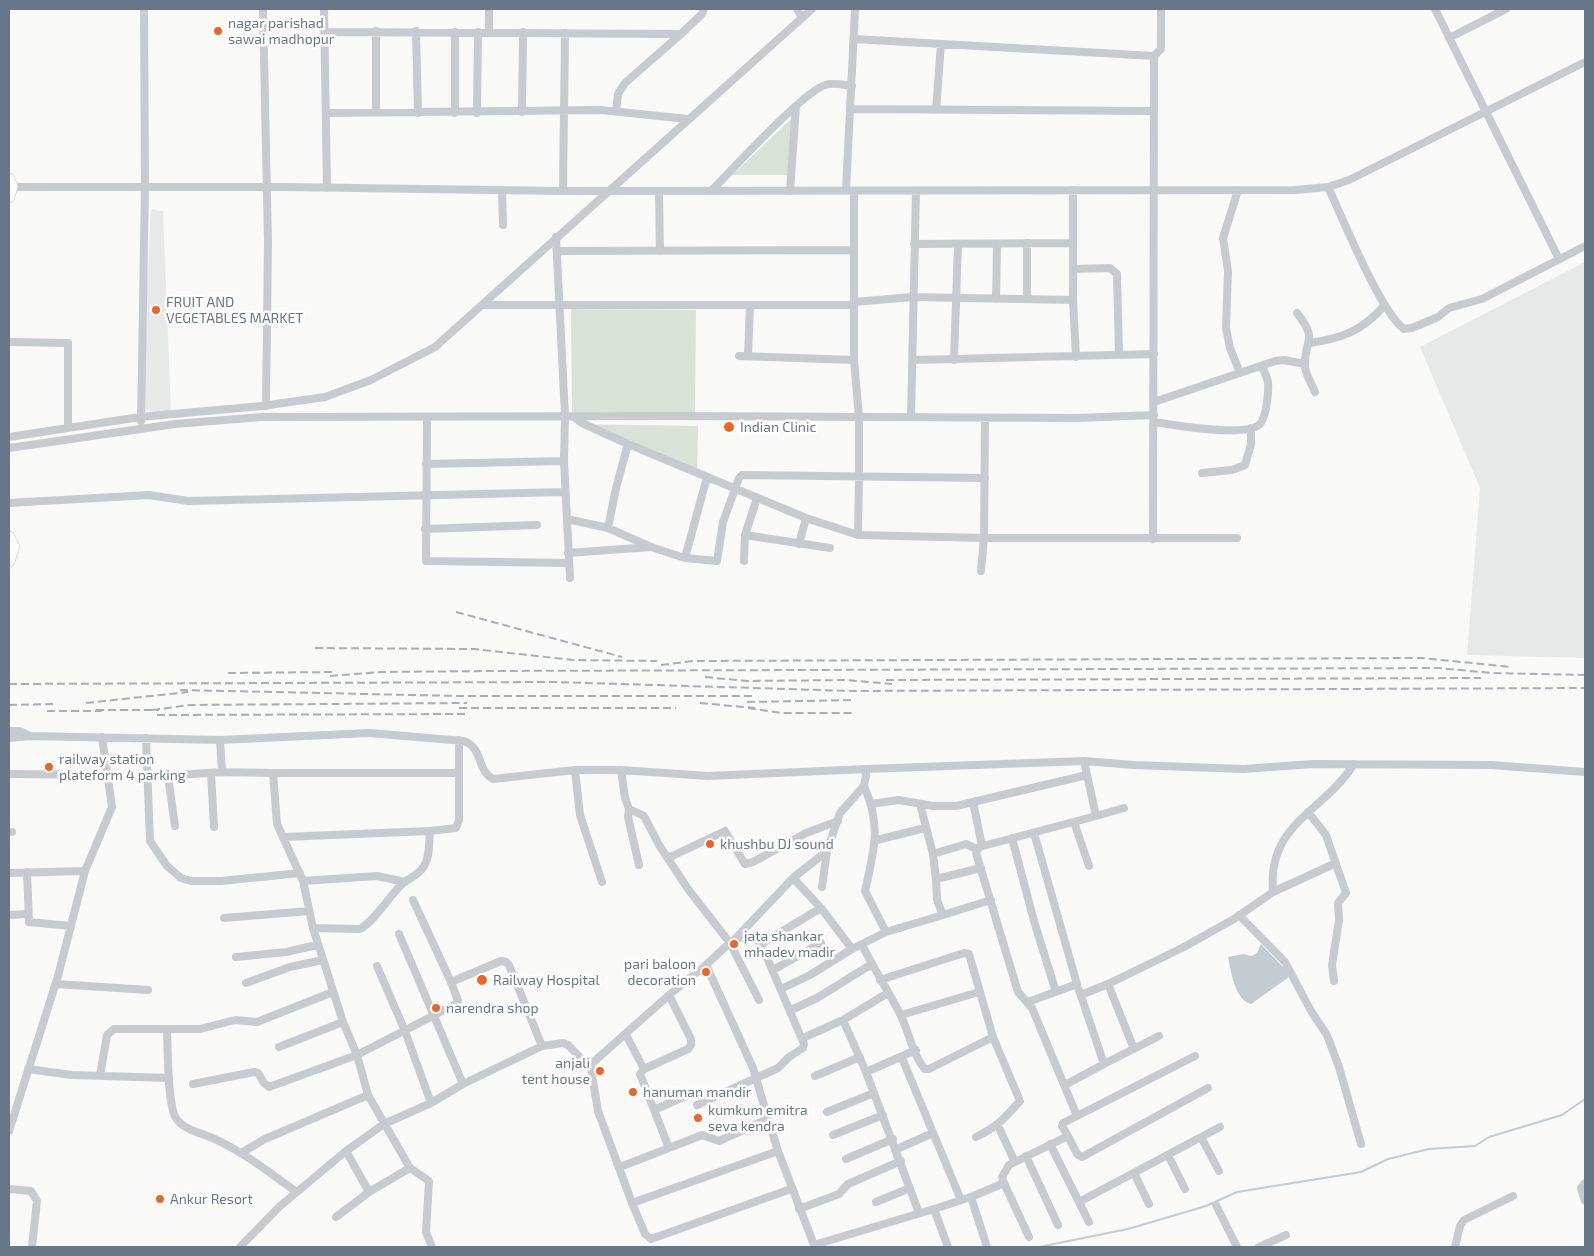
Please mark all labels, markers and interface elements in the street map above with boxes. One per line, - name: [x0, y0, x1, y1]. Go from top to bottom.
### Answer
- place label: nagar parishad sawai madhopur: [228, 15, 334, 48]
- marker: nagar parishad sawai madhopur: [212, 25, 224, 37]
- place label: FRUIT AND VEGETABLES MARKET: [166, 294, 303, 326]
- marker: FRUIT AND VEGETABLES MARKET: [150, 304, 162, 316]
- place label: Indian Clinic: [740, 419, 816, 435]
- marker: Indian Clinic: [722, 420, 736, 434]
- place label: railway station plateform 4 parking: [59, 751, 186, 784]
- marker: railway station plateform 4 parking: [43, 761, 55, 773]
- place label: khushbu DJ sound: [720, 836, 834, 852]
- marker: khushbu DJ sound: [704, 838, 716, 850]
- place label: jata shankar mhadev madir: [744, 928, 835, 960]
- marker: jata shankar mhadev madir: [728, 938, 740, 950]
- place label: pari baloon decoration: [624, 956, 696, 989]
- marker: pari baloon decoration: [700, 966, 712, 978]
- place label: Railway Hospital: [493, 972, 600, 988]
- marker: Railway Hospital: [475, 973, 489, 987]
- place label: narendra shop: [446, 1000, 539, 1016]
- marker: narendra shop: [430, 1002, 442, 1014]
- place label: anjali tent house: [522, 1055, 590, 1088]
- marker: anjali tent house: [594, 1065, 606, 1077]
- place label: hanuman mandir: [643, 1084, 751, 1100]
- marker: hanuman mandir: [627, 1086, 639, 1098]
- place label: kumkum emitra seva kendra: [708, 1102, 808, 1134]
- marker: kumkum emitra seva kendra: [692, 1112, 704, 1124]
- place label: Ankur Resort: [170, 1191, 253, 1207]
- marker: Ankur Resort: [154, 1193, 166, 1205]

